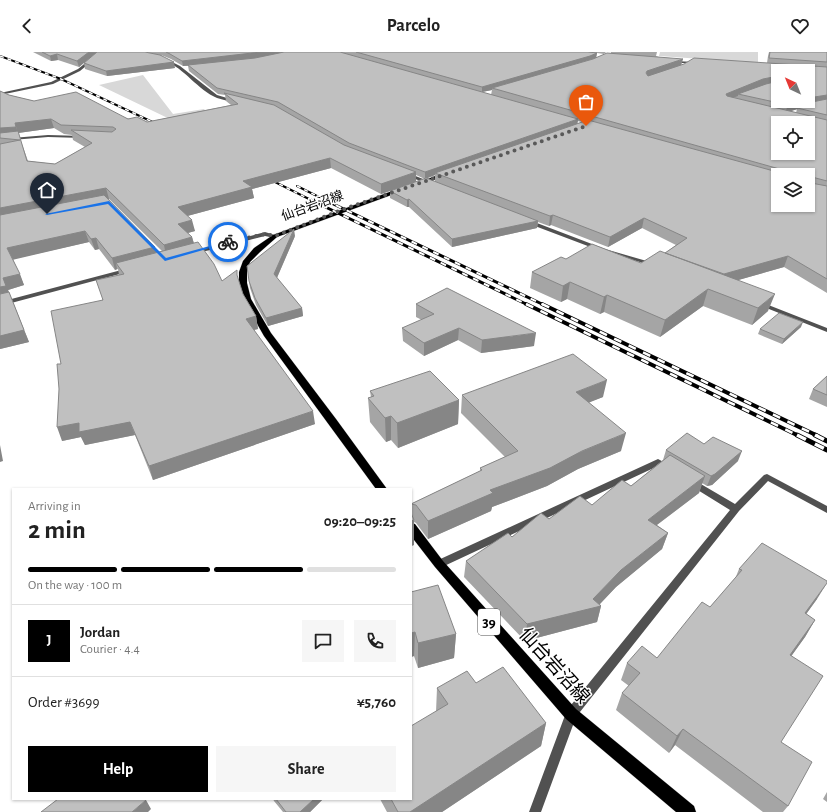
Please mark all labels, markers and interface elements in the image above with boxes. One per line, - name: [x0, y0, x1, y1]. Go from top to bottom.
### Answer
- icon: back: [16, 15, 38, 37]
- icon: heart: [789, 15, 811, 37]
- text: Parcelo: [387, 17, 440, 35]
- north arrow: [771, 64, 815, 108]
- map controls: [771, 64, 815, 212]
- pin: [569, 85, 603, 126]
- icon: bag: [575, 91, 597, 113]
- button: locate: [771, 116, 815, 160]
- button: layers: [771, 168, 815, 212]
- pin: [30, 173, 64, 214]
- icon: home: [36, 179, 58, 201]
- street label: 仙台岩沼線: [279, 187, 345, 224]
- courier: [208, 222, 248, 262]
- icon: bike: [217, 231, 239, 253]
- text: Arriving in: [28, 500, 81, 513]
- text: 09:20–09:25: [324, 514, 396, 529]
- text: 2 min: [28, 517, 86, 543]
- text: On the way · 100 m: [28, 579, 122, 592]
- road number: 39: [478, 609, 500, 635]
- button: chat: [302, 620, 344, 662]
- button: phone: [354, 620, 396, 662]
- street label: 仙台岩沼線: [515, 623, 594, 708]
- text: Jordan: [80, 625, 120, 640]
- text: J: [46, 633, 52, 648]
- text: Courier · 4.4: [80, 643, 140, 656]
- text: Order #3699: [28, 695, 99, 710]
- text: ¥5,760: [357, 695, 396, 710]
- button: Help: [28, 746, 208, 792]
- button: Share: [216, 746, 396, 792]

